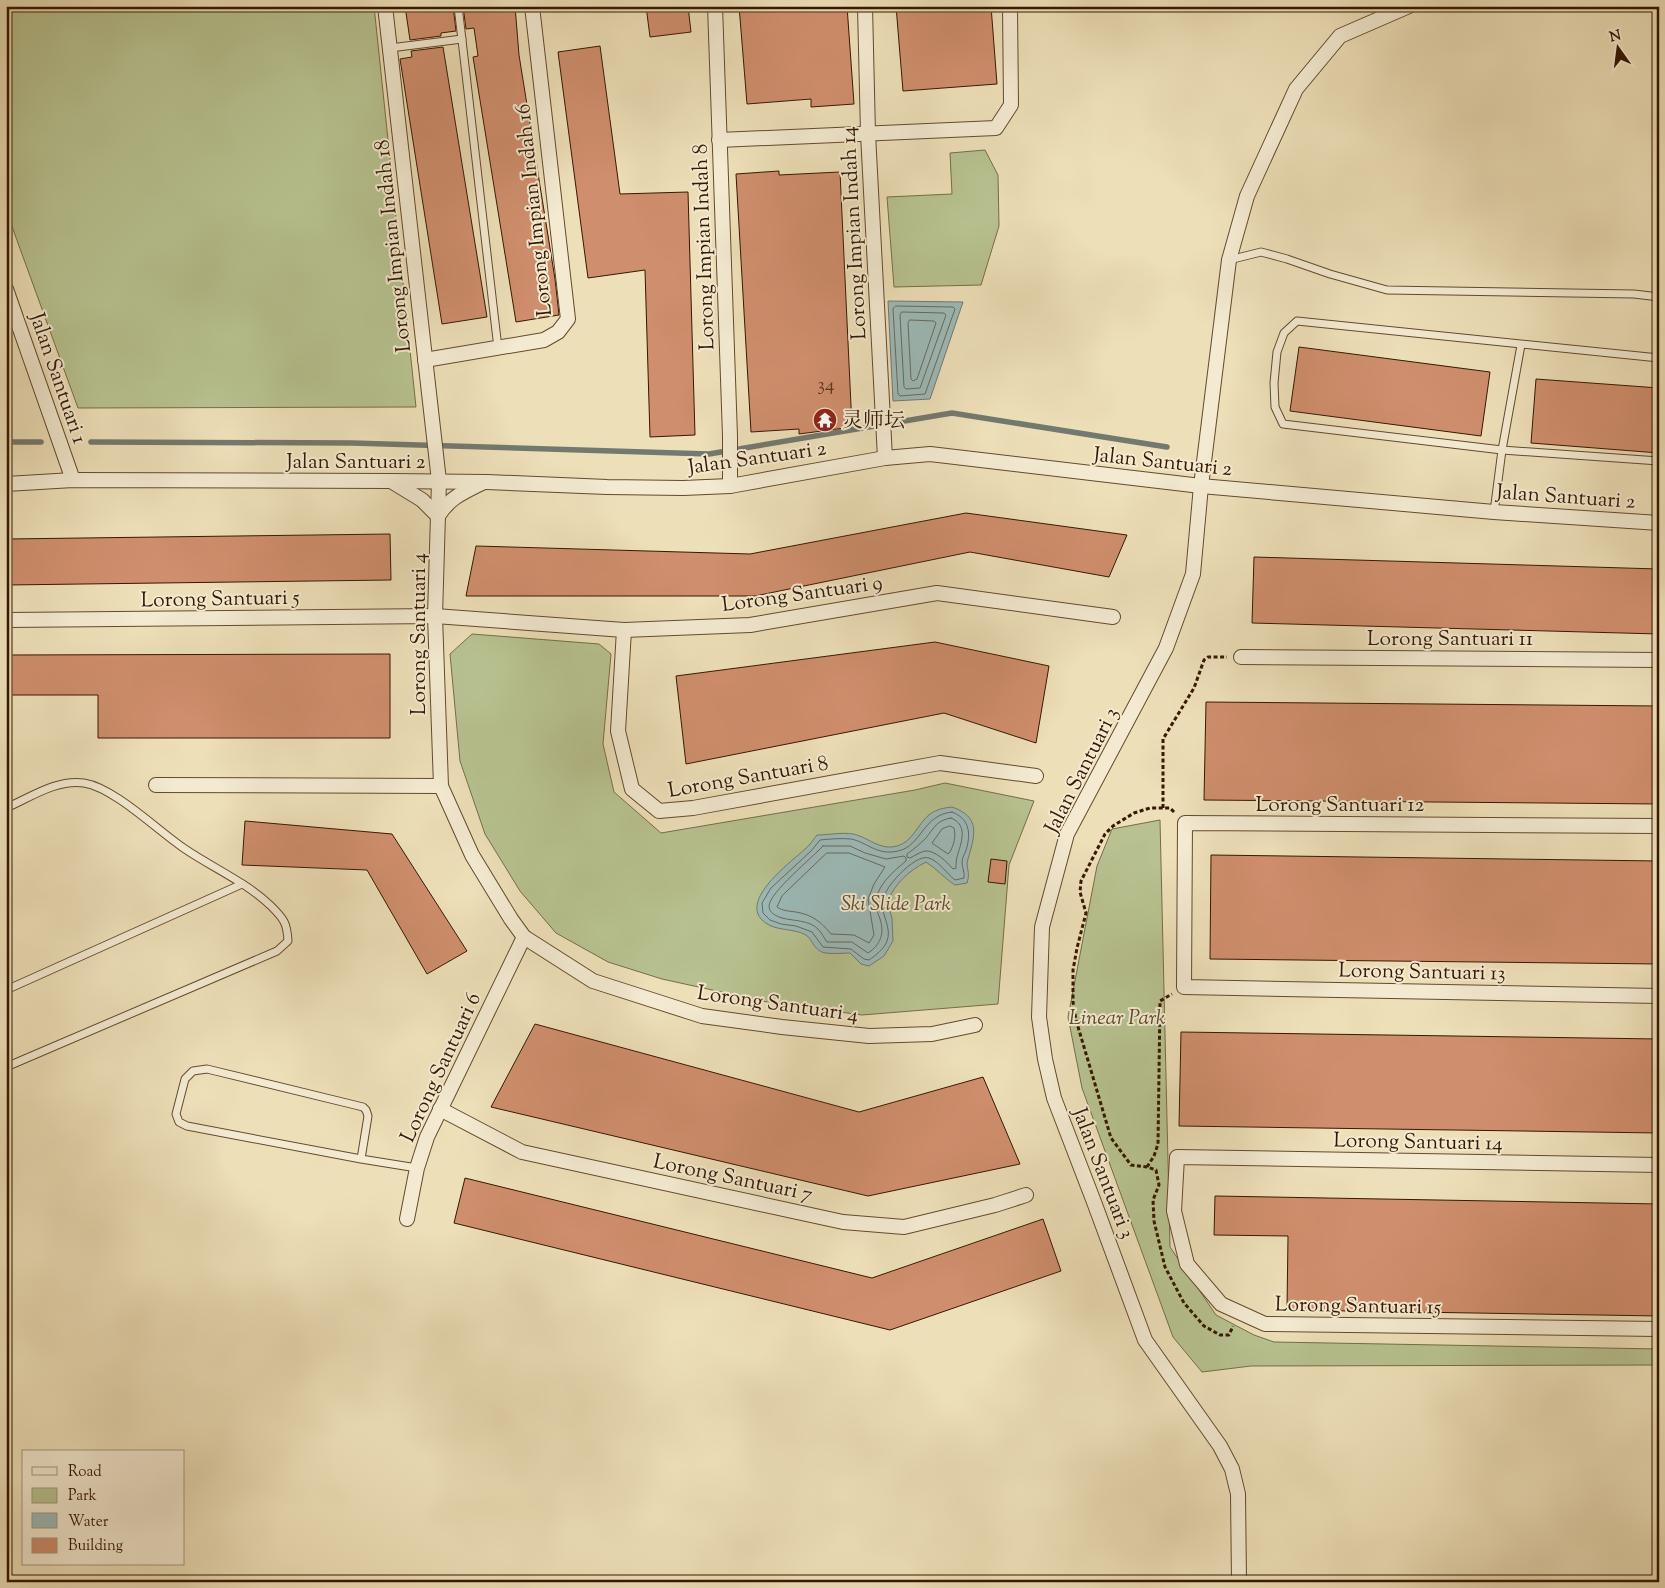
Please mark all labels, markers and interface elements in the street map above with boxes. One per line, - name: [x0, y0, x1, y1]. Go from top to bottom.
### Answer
- north arrow: [1592, 22, 1642, 72]
- text: N: [1607, 26, 1623, 48]
- street label: Lorong Impian Indah 16: [509, 102, 561, 318]
- street label: Lorong Impian Indah 14: [834, 125, 876, 340]
- street label: Lorong Impian Indah 18: [368, 138, 420, 354]
- street label: Lorong Impian Indah 8: [686, 143, 724, 351]
- street label: Jalan Santuari 1: [20, 308, 94, 448]
- house number: 34: [817, 372, 835, 399]
- temple icon: 灵师坛: [812, 407, 838, 433]
- place label: 灵师坛: [842, 407, 905, 437]
- street label: Jalan Santuari 2: [685, 434, 829, 484]
- street label: Jalan Santuari 2: [1091, 441, 1234, 485]
- street label: Jalan Santuari 2: [285, 448, 426, 478]
- street label: Jalan Santuari 2: [1494, 478, 1637, 518]
- street label: Lorong Santuari 4: [405, 553, 435, 715]
- street label: Lorong Santuari 9: [720, 569, 885, 621]
- street label: Lorong Santuari 5: [140, 584, 300, 616]
- street label: Lorong Santuari 11: [1367, 625, 1533, 655]
- street label: Jalan Santuari 3: [1038, 703, 1127, 840]
- street label: Lorong Santuari 8: [666, 749, 831, 807]
- street label: Lorong Santuari 12: [1256, 791, 1425, 821]
- park label: Ski Slide Park: [841, 890, 952, 920]
- street label: Lorong Santuari 13: [1338, 957, 1506, 989]
- street label: Lorong Santuari 4: [695, 979, 860, 1031]
- street label: Lorong Santuari 6: [394, 988, 490, 1148]
- park label: Linear Park: [1069, 1004, 1166, 1034]
- street label: Jalan Santuari 3: [1063, 1103, 1141, 1244]
- street label: Lorong Santuari 14: [1333, 1127, 1503, 1159]
- street label: Lorong Santuari 7: [650, 1147, 816, 1211]
- street label: Lorong Santuari 15: [1275, 1291, 1441, 1323]
- legend: [22, 1450, 185, 1566]
- text: Road: [68, 1462, 102, 1483]
- text: Park: [68, 1486, 97, 1507]
- text: Water: [68, 1512, 109, 1533]
- text: Building: [68, 1536, 123, 1557]

